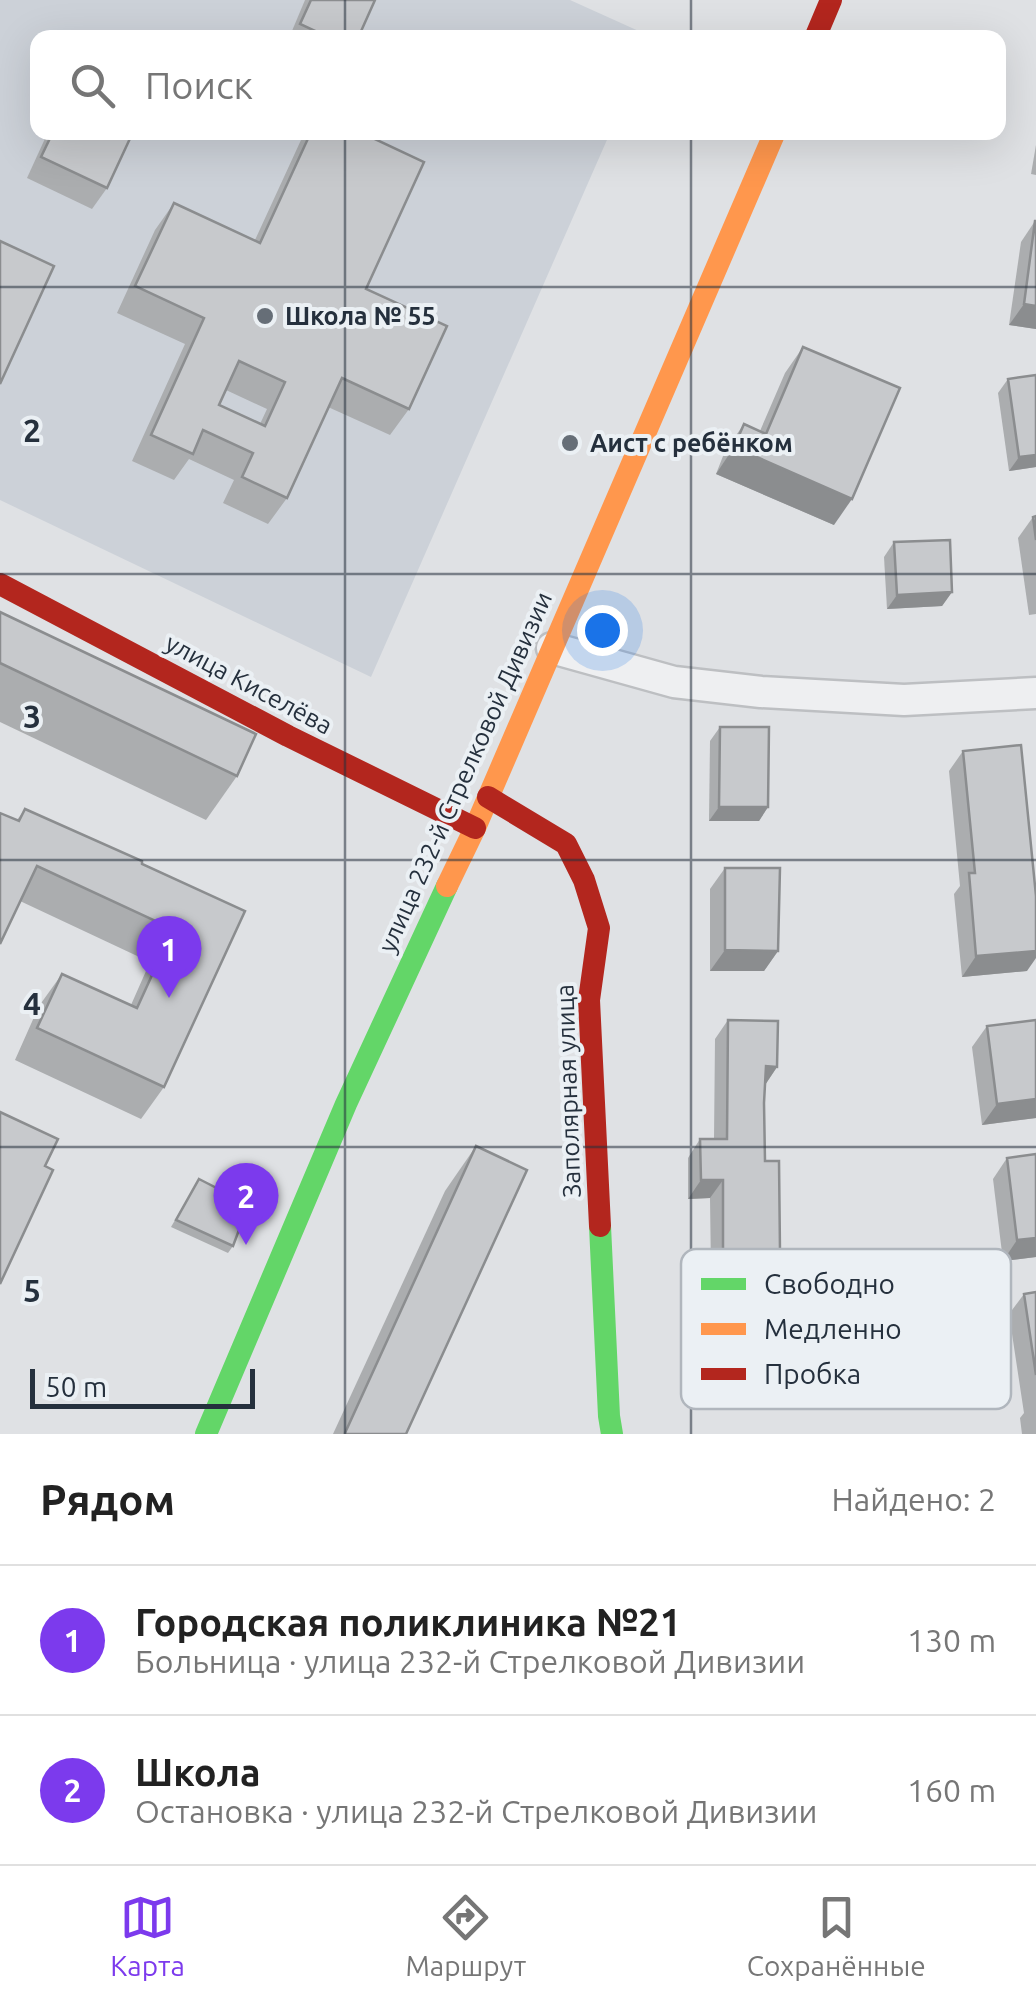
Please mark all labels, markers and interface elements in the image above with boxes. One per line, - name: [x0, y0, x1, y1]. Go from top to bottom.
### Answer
- search box: [30, 30, 1006, 140]
- icon: search: [65, 58, 120, 113]
- text: Поиск: [145, 64, 253, 106]
- place label: Школа № 55: [285, 302, 436, 330]
- marker: Школа № 55: [254, 305, 276, 327]
- text: 2: [23, 412, 41, 448]
- place label: Аист с ребёнком: [590, 429, 793, 457]
- marker: Аист с ребёнком: [559, 432, 581, 454]
- street label: улица 232-й Стрелковой Дивизии: [373, 587, 557, 957]
- your location: [577, 605, 628, 656]
- street label: улица Киселёва: [161, 628, 337, 740]
- text: 3: [23, 698, 41, 734]
- pin: 1: [136, 916, 202, 998]
- street label: Заполярная улица: [550, 984, 586, 1198]
- text: 4: [23, 985, 41, 1021]
- pin: 2: [214, 1162, 278, 1245]
- legend: [681, 1249, 1011, 1409]
- text: Свободно: [764, 1268, 895, 1299]
- text: 5: [23, 1272, 41, 1308]
- text: Медленно: [764, 1313, 902, 1344]
- text: Пробка: [764, 1358, 861, 1389]
- scale bar: [30, 1364, 255, 1408]
- text: 50 m: [45, 1371, 107, 1402]
- text: Рядом: [40, 1476, 175, 1523]
- text: Найдено: 2: [831, 1481, 996, 1517]
- text: Городская поликлиника №21: [135, 1601, 681, 1643]
- text: 1: [63, 1622, 82, 1658]
- text: 130 m: [907, 1622, 996, 1658]
- text: Больница · улица 232-й Стрелковой Дивизии: [135, 1643, 805, 1679]
- text: Школа: [135, 1751, 261, 1793]
- text: 2: [63, 1772, 82, 1808]
- text: 160 m: [907, 1772, 996, 1808]
- text: Остановка · улица 232-й Стрелковой Дивизии: [135, 1793, 818, 1829]
- tab: Карта: [110, 1890, 185, 1981]
- tab: Маршрут: [405, 1890, 526, 1981]
- tab: Сохранённые: [747, 1890, 926, 1981]

